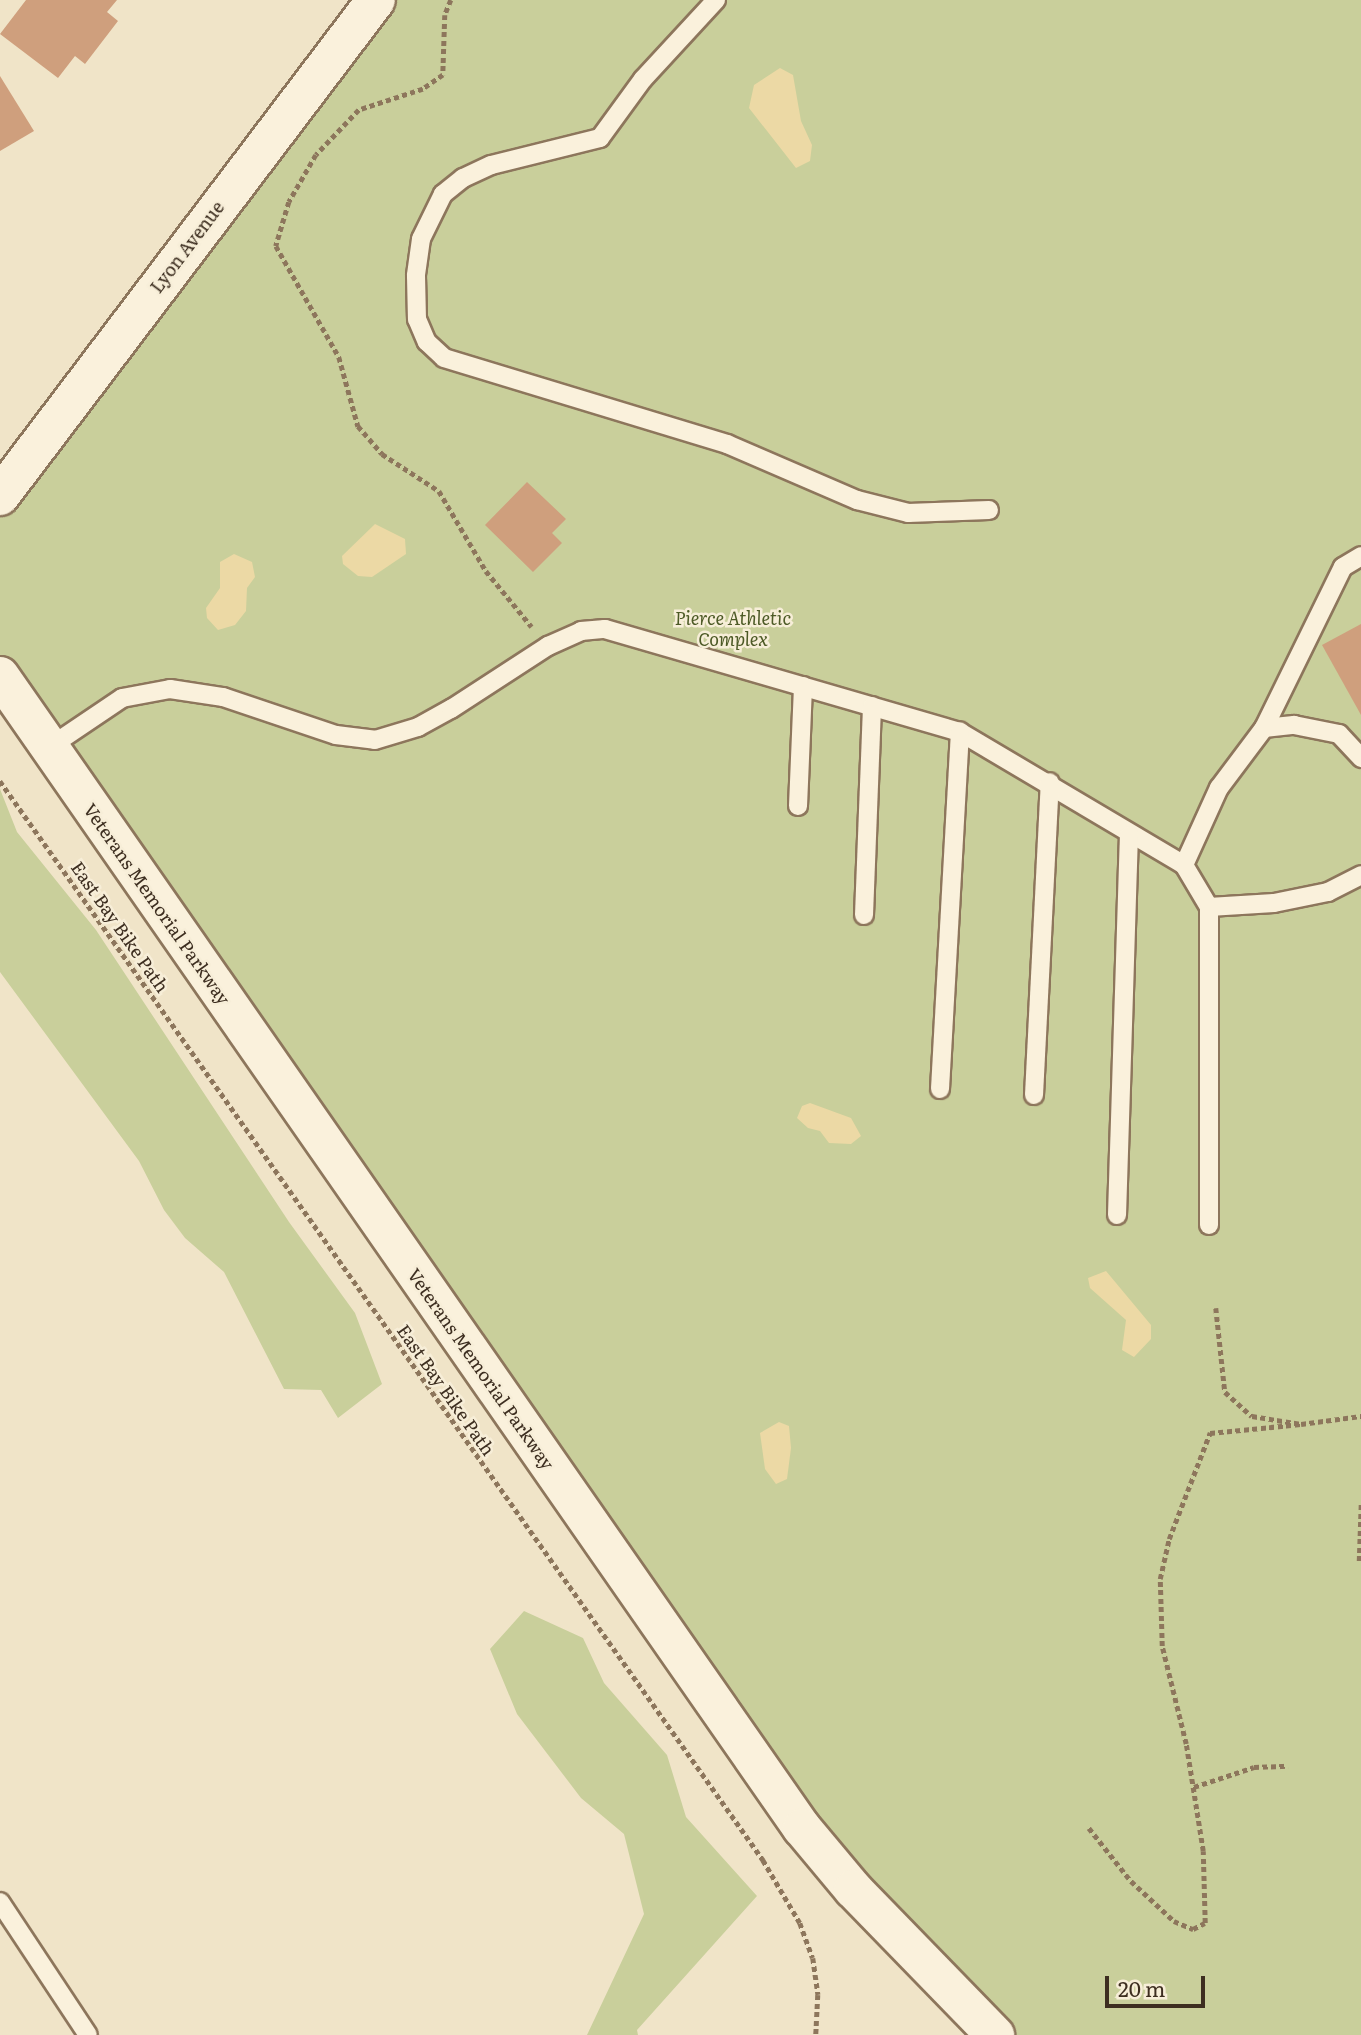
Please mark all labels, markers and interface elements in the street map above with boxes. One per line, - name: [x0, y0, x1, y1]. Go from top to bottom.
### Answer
- street label: Lyon Avenue: [145, 197, 229, 297]
- park label: Pierce Athletic Complex: [675, 608, 791, 650]
- street label: Veterans Memorial Parkway: [79, 799, 235, 1009]
- street label: East Bay Bike Path: [67, 857, 173, 997]
- street label: Veterans Memorial Parkway: [403, 1264, 559, 1474]
- street label: East Bay Bike Path: [393, 1320, 499, 1460]
- scale bar: [1109, 1962, 1209, 2006]
- text: 20 m: [1118, 1972, 1165, 2003]

